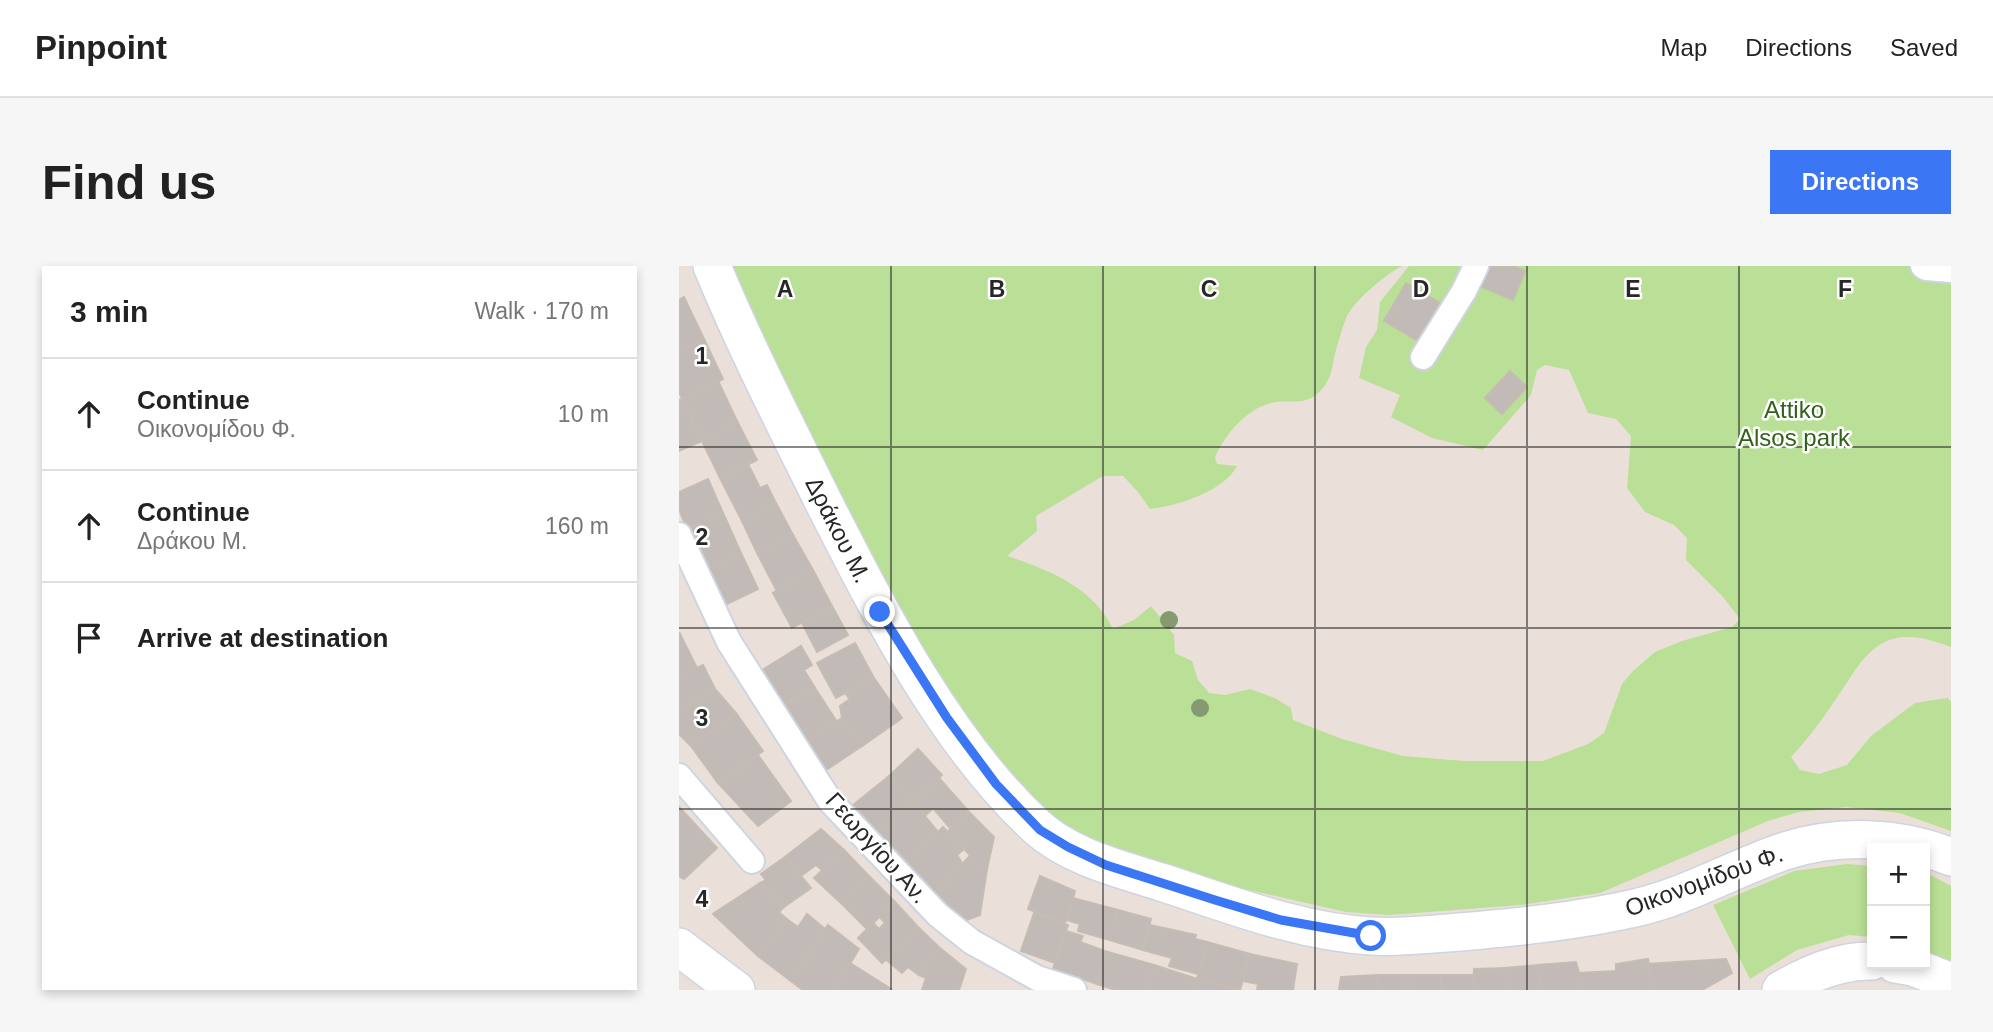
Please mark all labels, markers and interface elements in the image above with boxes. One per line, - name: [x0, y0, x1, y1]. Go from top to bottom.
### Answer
- text: Pinpoint: [35, 29, 167, 66]
- text: Map: [1661, 34, 1707, 61]
- text: Directions: [1745, 34, 1852, 61]
- text: Saved: [1890, 34, 1958, 61]
- button: Directions: [1770, 150, 1951, 214]
- text: Find us: [42, 155, 216, 209]
- text: A: [777, 276, 793, 302]
- text: B: [989, 276, 1005, 302]
- text: C: [1201, 276, 1217, 302]
- text: D: [1413, 276, 1429, 302]
- text: E: [1625, 276, 1641, 302]
- text: F: [1838, 276, 1852, 302]
- text: 3 min: [70, 295, 148, 328]
- text: Walk · 170 m: [474, 298, 609, 324]
- text: 1: [696, 343, 709, 369]
- text: Continue: [137, 385, 250, 415]
- icon: ahead: [70, 395, 108, 433]
- park label: Attiko Alsos park: [1738, 396, 1851, 451]
- text: 10 m: [558, 401, 609, 427]
- text: Οικονομίδου Φ.: [137, 416, 296, 442]
- street label: Δράκου Μ.: [800, 472, 877, 587]
- text: Continue: [137, 497, 250, 527]
- icon: ahead: [70, 507, 108, 545]
- text: 160 m: [545, 513, 609, 539]
- text: 2: [696, 524, 708, 550]
- text: Δράκου Μ.: [137, 528, 247, 554]
- route end: [864, 596, 895, 627]
- icon: arrive: [70, 619, 108, 657]
- text: Arrive at destination: [137, 623, 388, 653]
- text: 3: [696, 705, 708, 731]
- street label: Γεωργίου Αν.: [821, 787, 934, 909]
- street label: Οικονομίδου Φ.: [1621, 839, 1786, 922]
- map controls: [1867, 843, 1930, 969]
- button: +: [1867, 843, 1930, 906]
- text: 4: [696, 886, 709, 912]
- button: −: [1867, 906, 1930, 969]
- route start: [1355, 920, 1386, 951]

